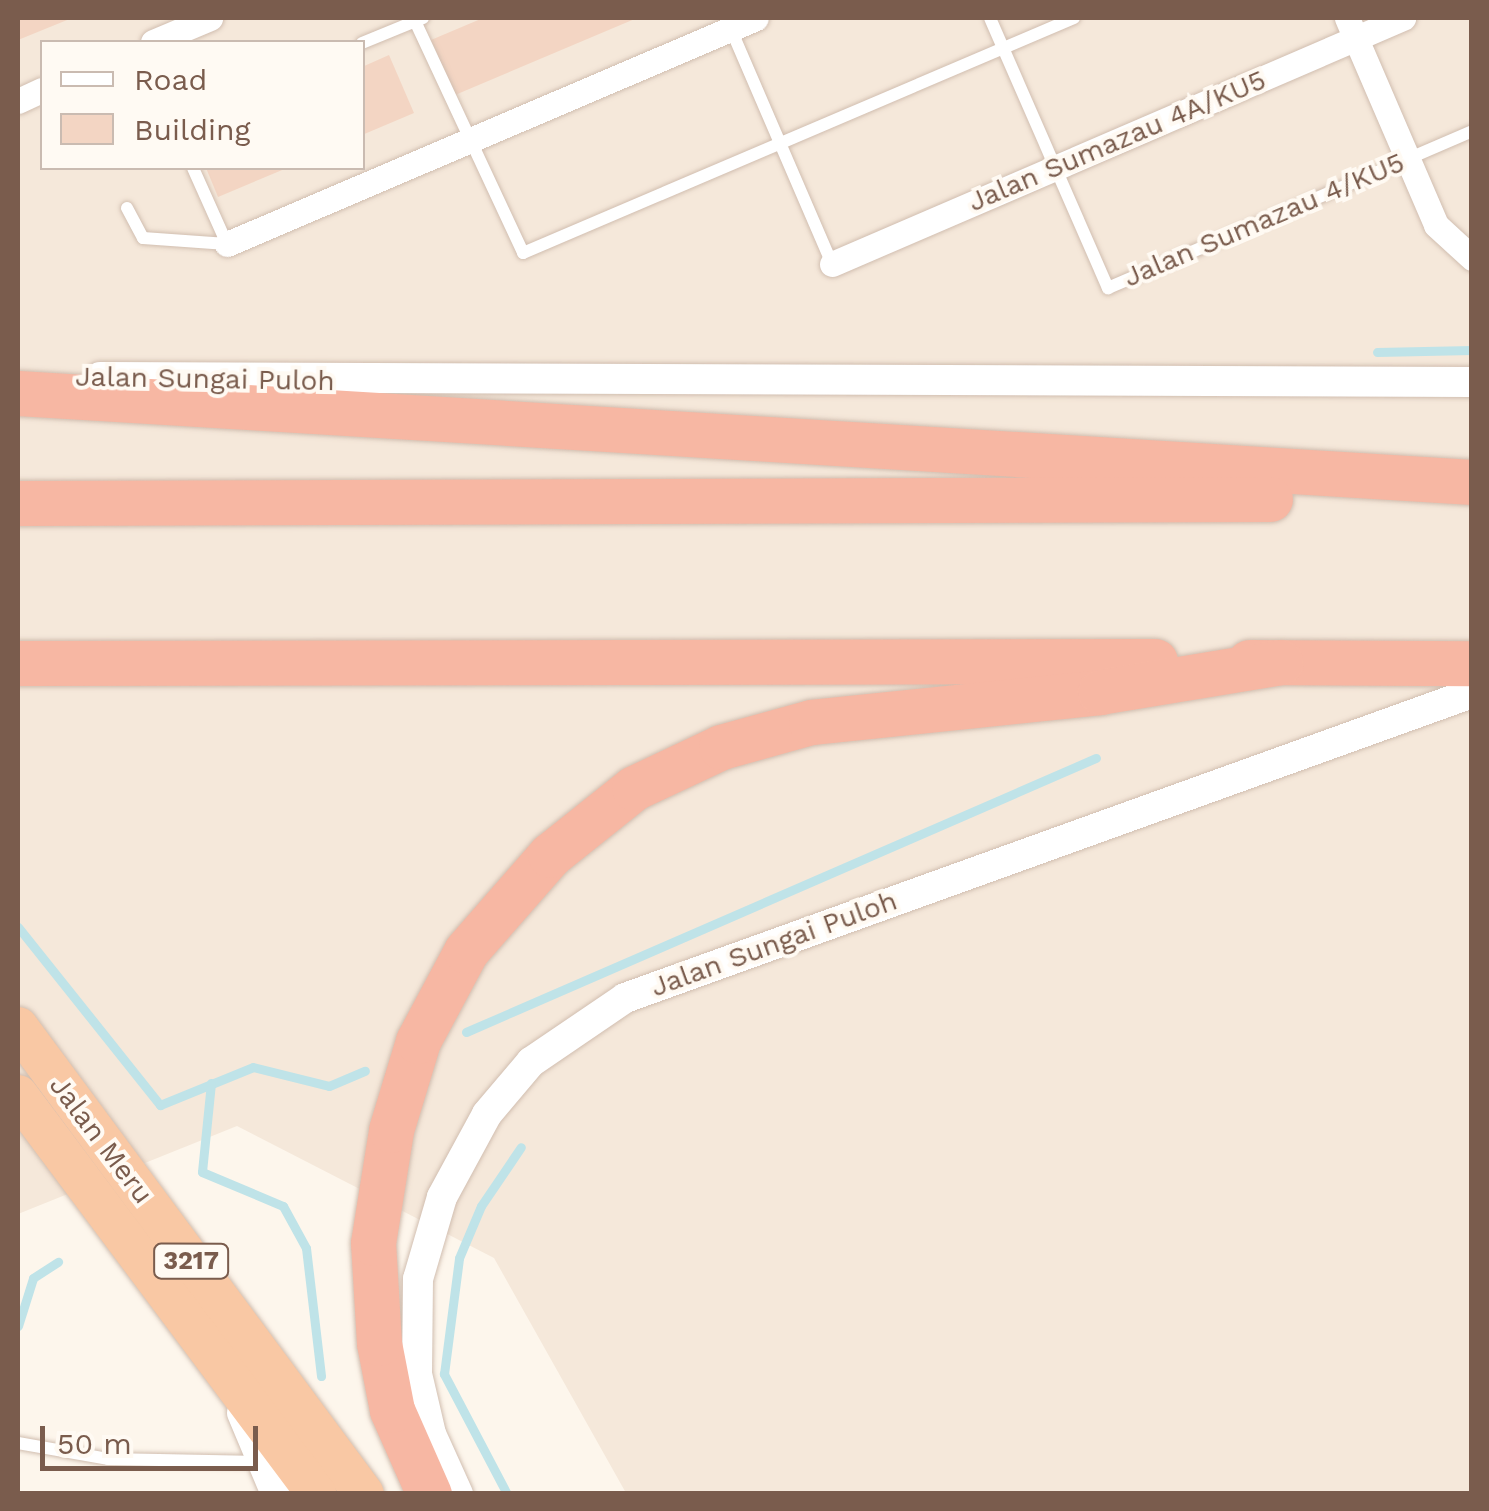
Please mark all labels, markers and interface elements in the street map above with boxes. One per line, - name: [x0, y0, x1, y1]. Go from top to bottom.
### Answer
- legend: [40, 40, 365, 170]
- text: Road: [134, 62, 207, 97]
- street label: Jalan Sumazau 4A/KU5: [963, 63, 1271, 219]
- text: Building: [134, 112, 251, 147]
- street label: Jalan Sumazau 4/KU5: [1119, 146, 1409, 294]
- street label: Jalan Sungai Puloh: [75, 360, 335, 398]
- street label: Jalan Sungai Puloh: [646, 884, 902, 1004]
- street label: Jalan Meru: [42, 1070, 160, 1210]
- road number: 3217: [151, 1241, 231, 1281]
- scale bar: [45, 1406, 262, 1468]
- text: 50 m: [57, 1426, 132, 1461]

